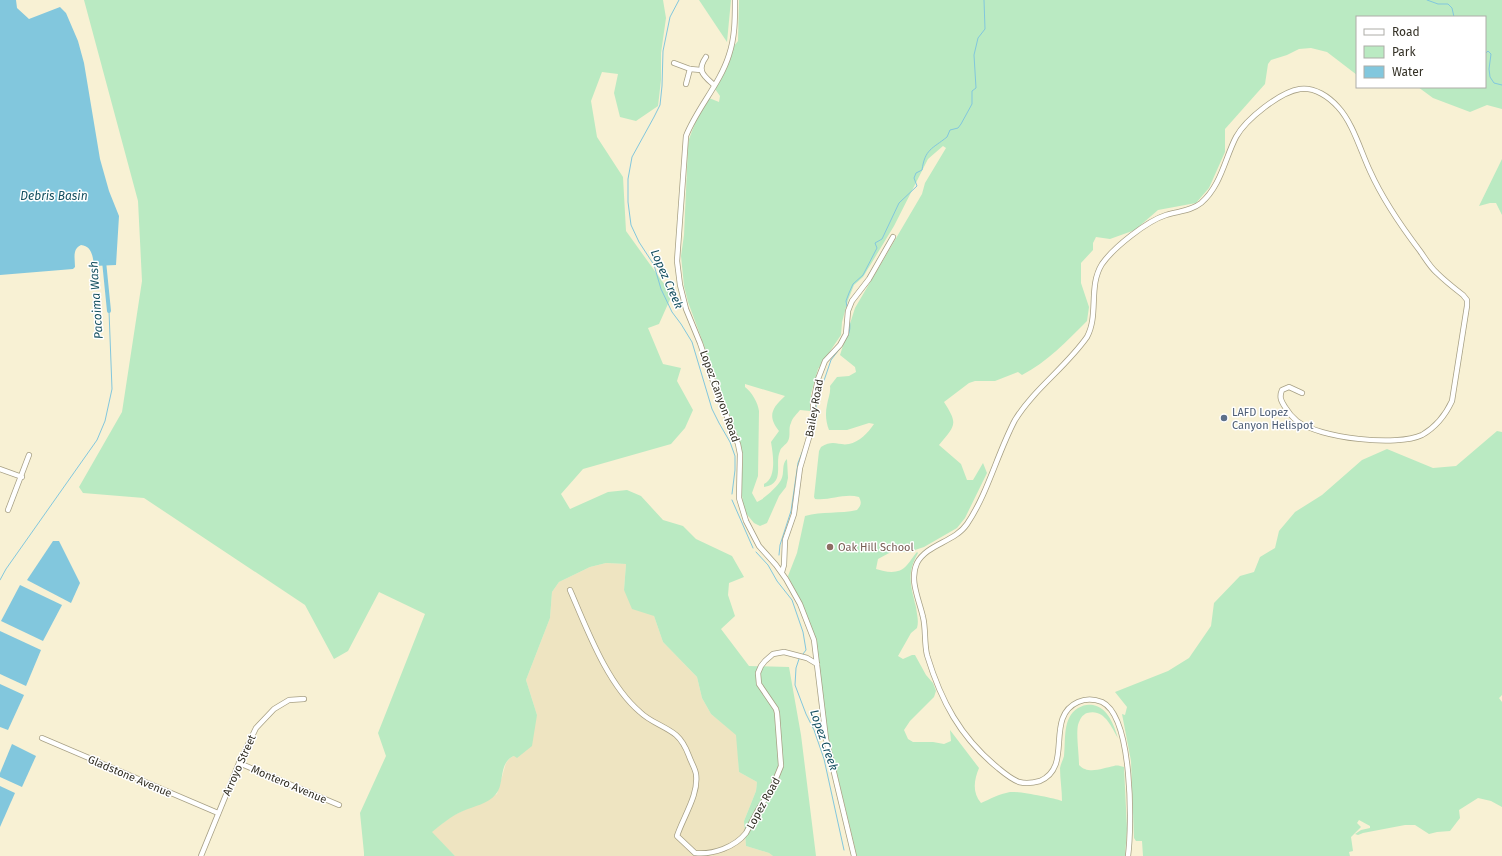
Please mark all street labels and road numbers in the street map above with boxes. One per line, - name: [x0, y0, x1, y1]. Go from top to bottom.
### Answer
- street label: Lopez Canyon Road: [697, 348, 742, 444]
- street label: Bailey Road: [803, 378, 826, 438]
- street label: Arroyo Street: [220, 733, 259, 798]
- street label: Gladstone Avenue: [86, 753, 174, 800]
- street label: Montero Avenue: [249, 763, 329, 806]
- street label: Lopez Road: [744, 775, 783, 831]

